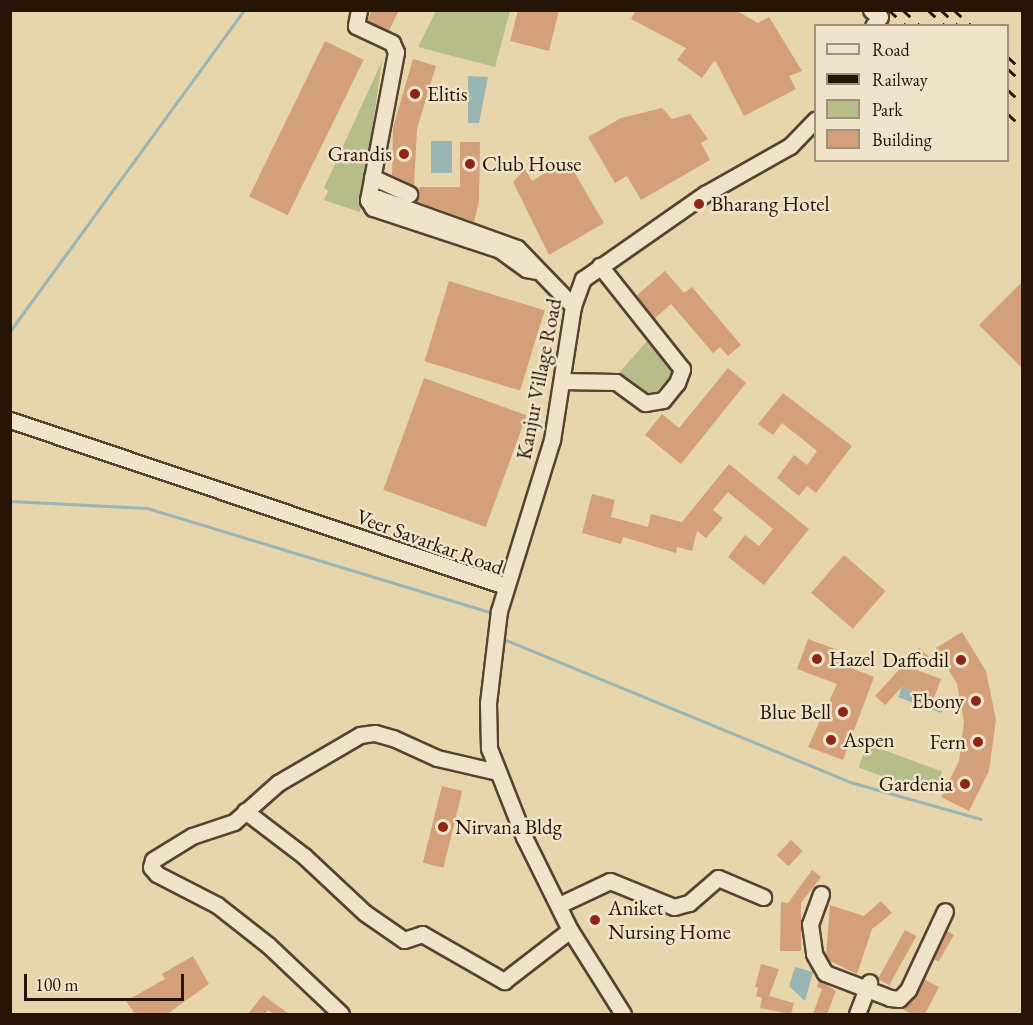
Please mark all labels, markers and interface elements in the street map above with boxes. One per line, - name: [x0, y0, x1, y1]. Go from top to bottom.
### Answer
- legend: [814, 24, 1009, 162]
- text: Road: [872, 38, 910, 61]
- text: Railway: [872, 68, 928, 91]
- place label: Elitis: [427, 81, 468, 107]
- marker: Elitis: [408, 87, 422, 101]
- text: Park: [872, 98, 903, 121]
- text: Building: [872, 128, 932, 151]
- place label: Grandis: [328, 141, 392, 167]
- marker: Grandis: [397, 147, 411, 161]
- place label: Club House: [482, 151, 581, 177]
- marker: Club House: [463, 157, 477, 171]
- place label: Bharang Hotel: [711, 191, 830, 217]
- marker: Bharang Hotel: [692, 197, 706, 211]
- street label: Kanjur Village Road: [511, 296, 567, 462]
- street label: Veer Savarkar Road: [353, 504, 507, 580]
- place label: Hazel: [829, 646, 875, 672]
- place label: Daffodil: [882, 647, 949, 673]
- marker: Hazel: [810, 652, 824, 666]
- marker: Daffodil: [954, 653, 968, 667]
- place label: Ebony: [912, 688, 964, 714]
- marker: Ebony: [969, 694, 983, 708]
- place label: Blue Bell: [760, 699, 831, 725]
- marker: Blue Bell: [836, 705, 850, 719]
- place label: Aspen: [843, 727, 894, 753]
- place label: Fern: [930, 729, 966, 755]
- marker: Aspen: [824, 733, 838, 747]
- marker: Fern: [971, 735, 985, 749]
- place label: Gardenia: [879, 771, 953, 797]
- marker: Gardenia: [958, 777, 972, 791]
- place label: Nirvana Bldg: [455, 814, 562, 840]
- marker: Nirvana Bldg: [436, 820, 450, 834]
- place label: Aniket Nursing Home: [608, 895, 731, 945]
- marker: Aniket Nursing Home: [586, 911, 604, 929]
- scale bar: [27, 962, 188, 1000]
- text: 100 m: [35, 973, 79, 996]

